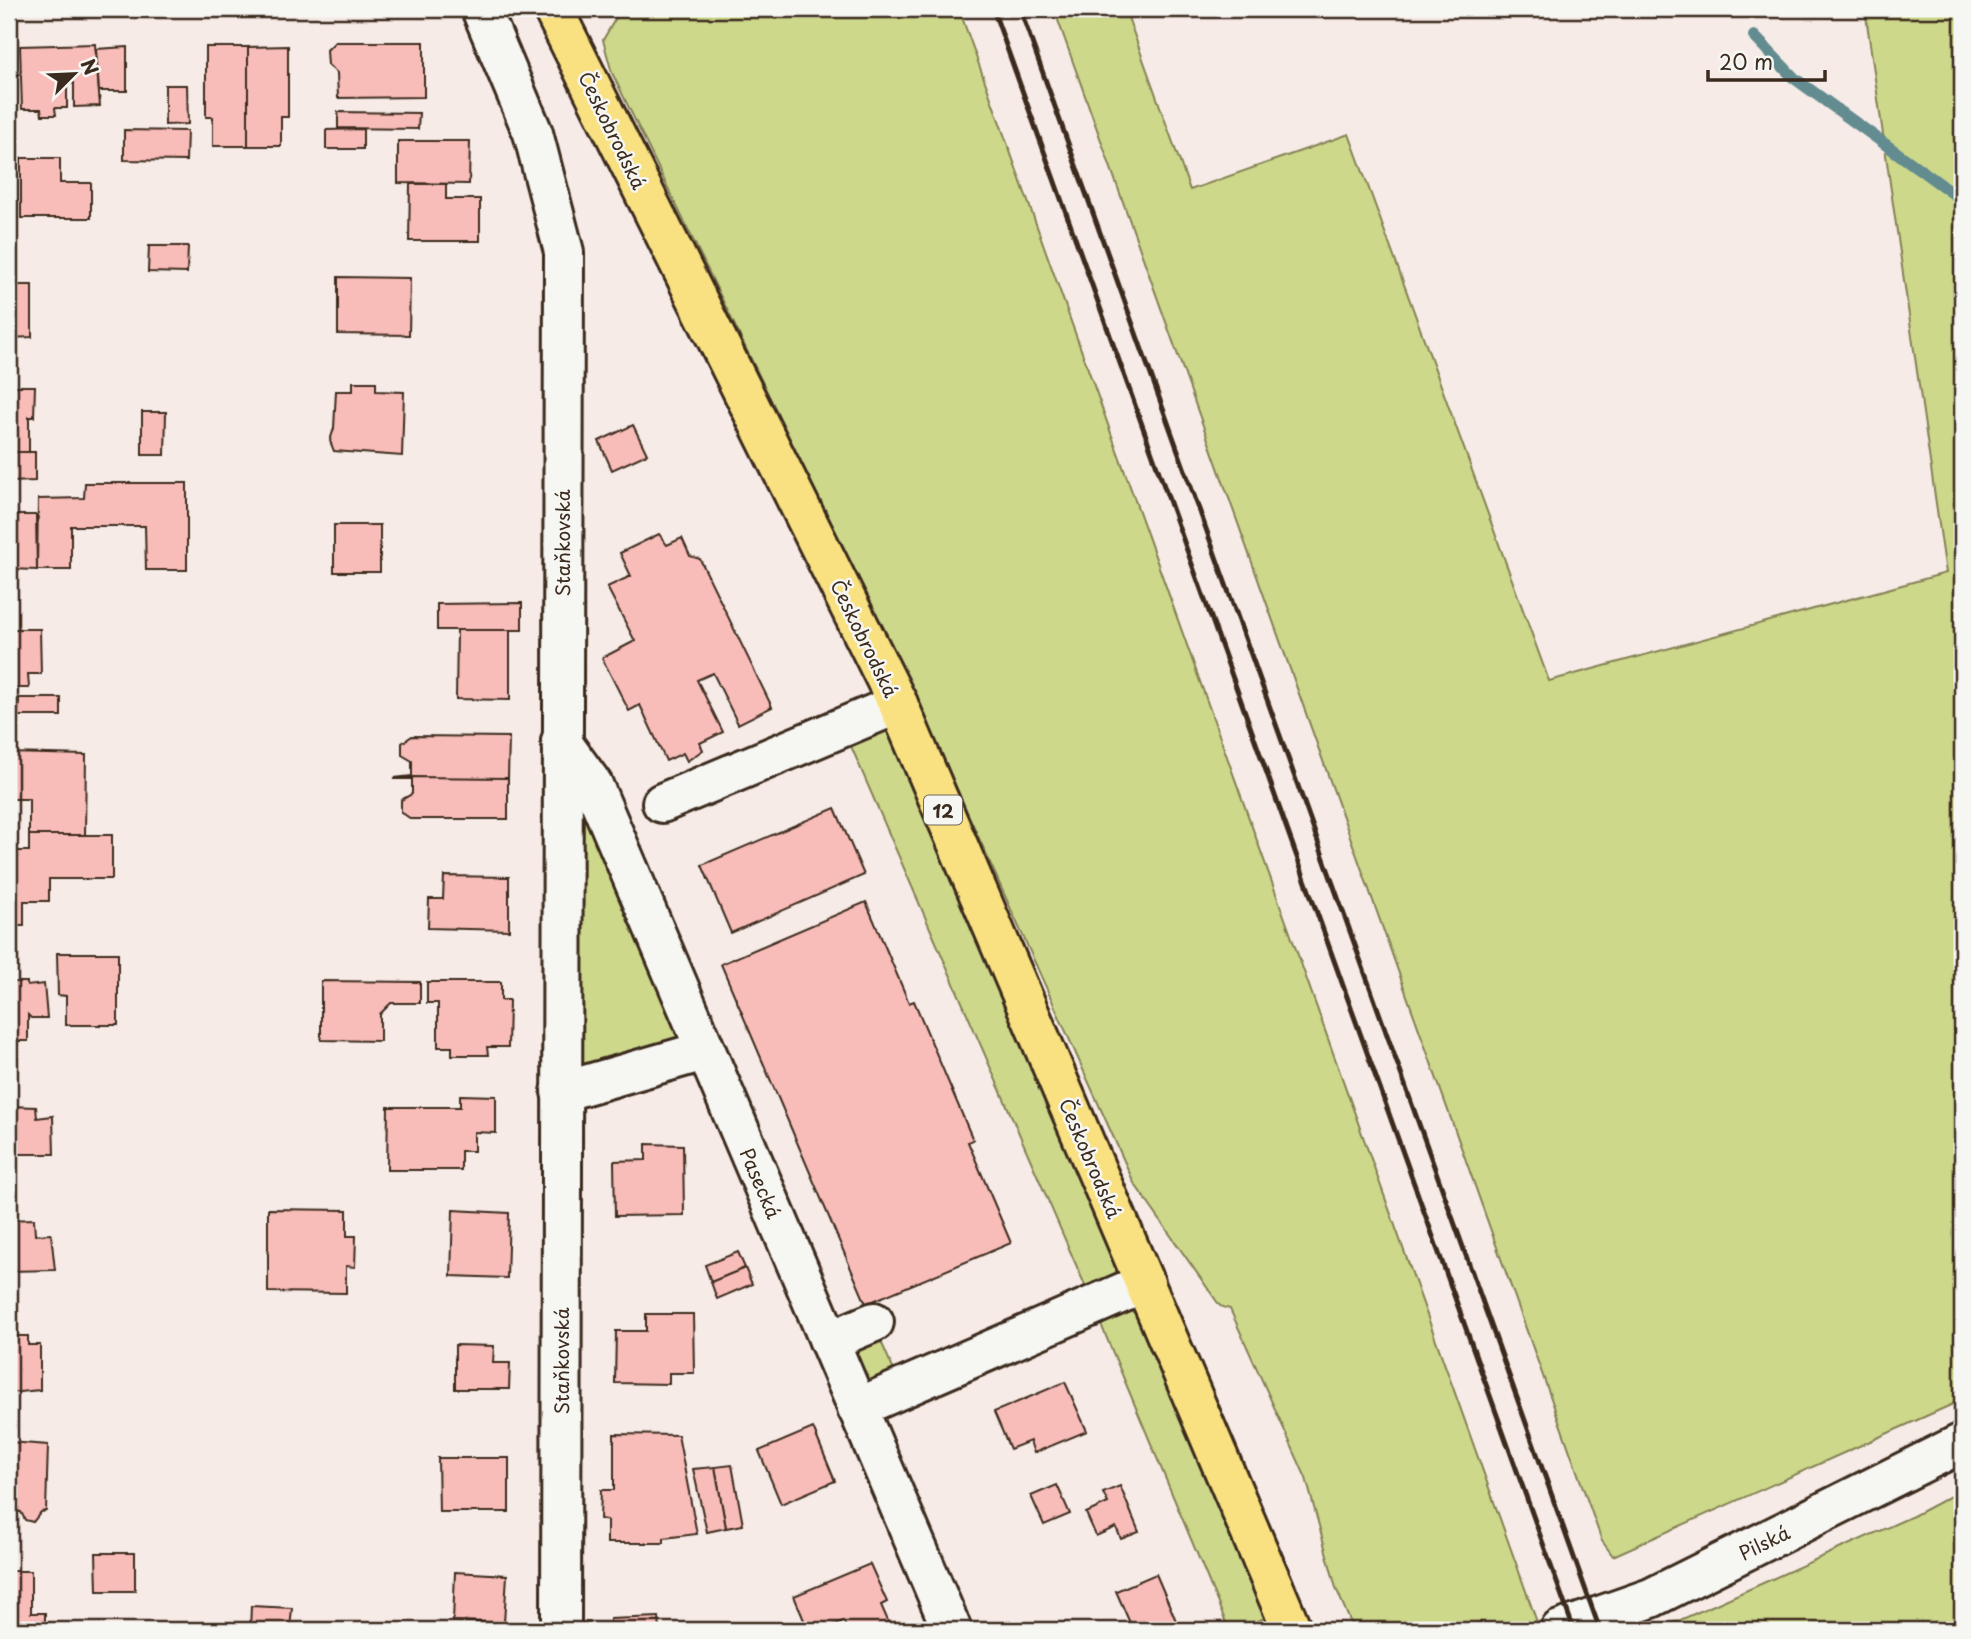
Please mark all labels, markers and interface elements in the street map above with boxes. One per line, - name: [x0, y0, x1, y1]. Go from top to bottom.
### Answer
- north arrow: [38, 38, 108, 108]
- scale bar: [1708, 38, 1826, 82]
- text: 20 m: [1719, 45, 1773, 77]
- text: N: [75, 54, 106, 79]
- street label: Českobrodská: [572, 66, 654, 194]
- street label: Staňkovská: [548, 489, 576, 597]
- street label: Českobrodská: [824, 574, 906, 702]
- road number: 12: [924, 796, 962, 824]
- street label: Českobrodská: [1053, 1094, 1129, 1223]
- street label: Pasecká: [734, 1143, 789, 1223]
- street label: Staňkovská: [547, 1307, 575, 1415]
- street label: Pilská: [1734, 1518, 1794, 1566]

